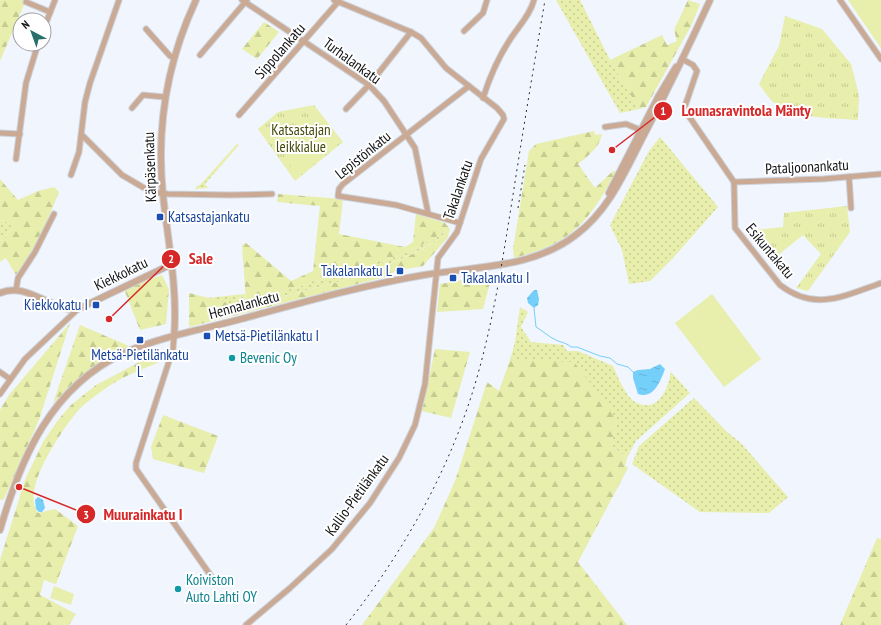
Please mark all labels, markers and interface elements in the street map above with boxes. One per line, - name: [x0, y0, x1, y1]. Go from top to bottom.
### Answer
- north arrow: [12, 12, 52, 52]
- text: N: [19, 17, 32, 32]
- street label: Sippolankatu: [250, 19, 309, 82]
- street label: Turhalankatu: [320, 33, 385, 88]
- callout: Lounasravintola Mänty: [653, 97, 818, 125]
- text: Lounasravintola Mänty: [681, 100, 811, 120]
- text: 1: [660, 103, 666, 118]
- park label: Katsastajan leikkialue: [271, 120, 331, 156]
- street label: Lepistönkatu: [331, 126, 394, 183]
- street label: Kärpäsenkatu: [139, 132, 160, 202]
- street label: Pataljoonankatu: [765, 155, 849, 178]
- street label: Takalankatu: [438, 158, 477, 222]
- place label: Katsastajankatu: [168, 207, 250, 226]
- marker: Katsastajankatu: [155, 212, 165, 222]
- street label: Esikuntakatu: [742, 219, 799, 282]
- callout: Sale: [161, 245, 221, 273]
- text: Sale: [189, 248, 213, 268]
- text: 2: [168, 251, 174, 266]
- street label: Kiekkokatu: [91, 252, 151, 295]
- place label: Takalankatu L: [321, 261, 393, 280]
- marker: Takalankatu L: [395, 266, 405, 276]
- place label: Takalankatu I: [461, 268, 529, 287]
- marker: Takalankatu I: [448, 273, 458, 283]
- street label: Hennalankatu: [207, 286, 281, 323]
- place label: Kiekkokatu I: [24, 295, 88, 314]
- marker: Kiekkokatu I: [91, 300, 101, 310]
- place label: Metsä-Pietilänkatu I: [215, 326, 319, 345]
- marker: Metsä-Pietilänkatu I: [202, 331, 212, 341]
- marker: Metsä-Pietilänkatu L: [135, 335, 145, 345]
- place label: Metsä-Pietilänkatu L: [91, 345, 189, 381]
- place label: Bevenic Oy: [240, 348, 297, 367]
- marker: Bevenic Oy: [227, 353, 237, 363]
- street label: Kallio-Pietilänkatu: [321, 450, 393, 539]
- callout: Muurainkatu I: [76, 500, 191, 528]
- text: Muurainkatu I: [103, 504, 183, 524]
- text: 3: [83, 507, 89, 522]
- place label: Koiviston Auto Lahti OY: [186, 570, 257, 606]
- marker: Koiviston Auto Lahti OY: [173, 584, 183, 594]

